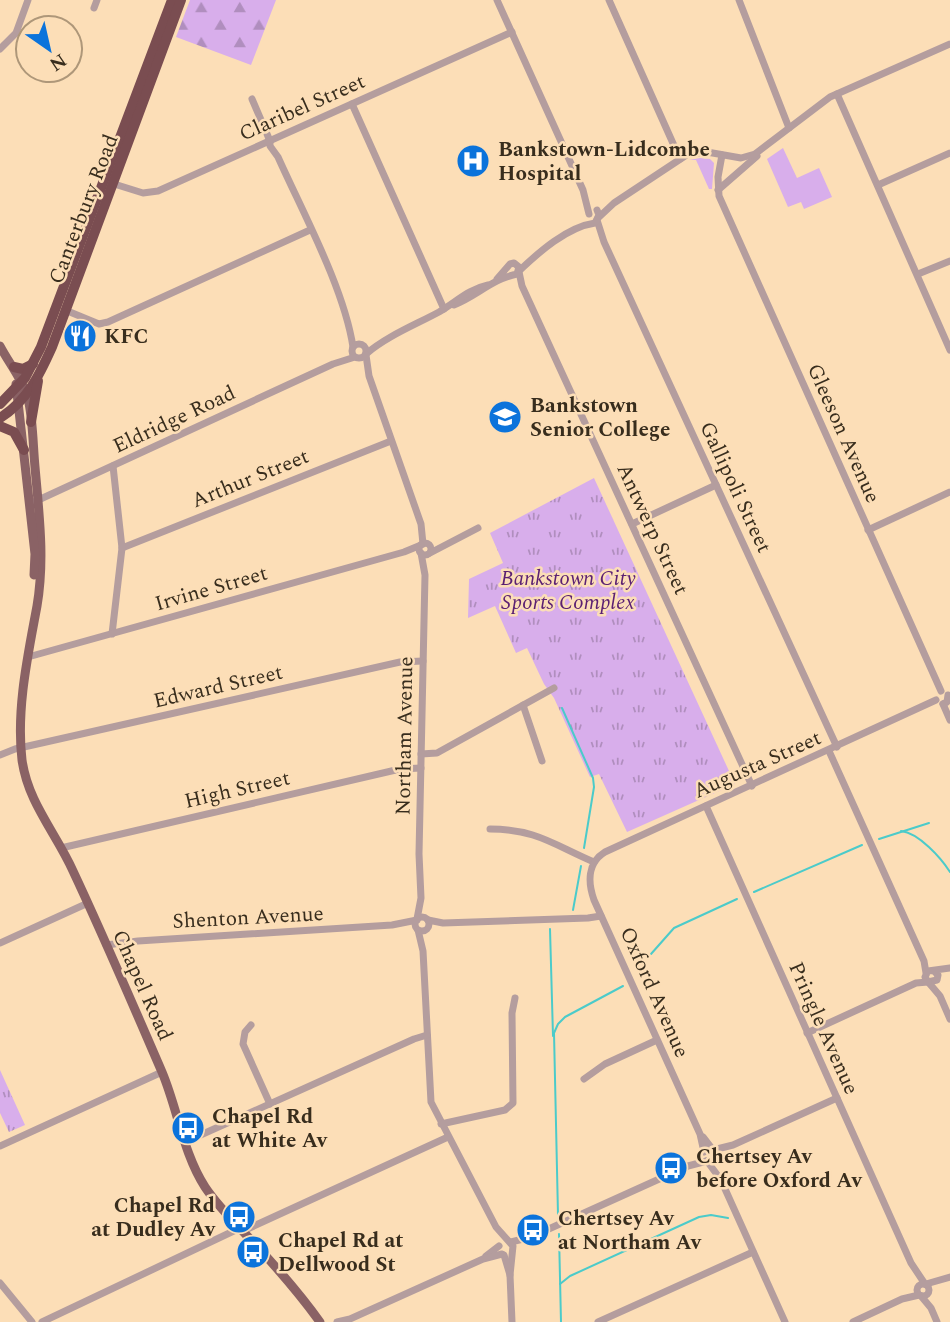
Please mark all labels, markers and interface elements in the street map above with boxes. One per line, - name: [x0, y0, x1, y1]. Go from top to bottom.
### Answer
- north arrow: [14, 14, 84, 84]
- text: N: [43, 45, 72, 78]
- street label: Claribel Street: [234, 66, 371, 150]
- street label: Canterbury Road: [41, 130, 127, 289]
- place label: Bankstown-Lidcombe Hospital: [498, 134, 710, 190]
- hospital icon: Bankstown-Lidcombe Hospital: [454, 142, 492, 180]
- restaurant icon: KFC: [61, 317, 99, 355]
- place label: KFC: [104, 321, 148, 353]
- street label: Gleeson Avenue: [798, 358, 888, 508]
- street label: Eldridge Road: [108, 377, 241, 462]
- place label: Bankstown Senior College: [530, 390, 671, 446]
- school or university icon: Bankstown Senior College: [486, 398, 524, 436]
- street label: Gallipoli Street: [691, 416, 780, 558]
- street label: Arthur Street: [187, 441, 314, 517]
- street label: Antwerp Street: [608, 458, 697, 601]
- street label: Irvine Street: [151, 558, 271, 620]
- park label: Bankstown City Sports Complex: [500, 563, 636, 619]
- street label: Northam Avenue: [388, 656, 422, 816]
- street label: Edward Street: [150, 657, 286, 717]
- street label: Augusta Street: [688, 722, 827, 807]
- street label: High Street: [181, 762, 293, 818]
- street label: Shenton Avenue: [172, 898, 324, 938]
- street label: Oxford Avenue: [611, 922, 697, 1063]
- street label: Chapel Road: [103, 925, 181, 1046]
- street label: Pringle Avenue: [780, 957, 867, 1100]
- place label: Chapel Rd at White Av: [212, 1101, 328, 1157]
- bus stop icon: Chapel Rd at White Av: [169, 1109, 207, 1147]
- place label: Chertsey Av before Oxford Av: [696, 1141, 863, 1197]
- bus stop icon: Chertsey Av before Oxford Av: [652, 1149, 690, 1187]
- place label: Chapel Rd at Dudley Av: [91, 1190, 216, 1246]
- bus stop icon: Chapel Rd at Dudley Av: [220, 1198, 258, 1236]
- place label: Chertsey Av at Northam Av: [558, 1203, 702, 1259]
- bus stop icon: Chertsey Av at Northam Av: [514, 1211, 552, 1249]
- place label: Chapel Rd at Dellwood St: [278, 1225, 403, 1281]
- bus stop icon: Chapel Rd at Dellwood St: [234, 1233, 272, 1271]

